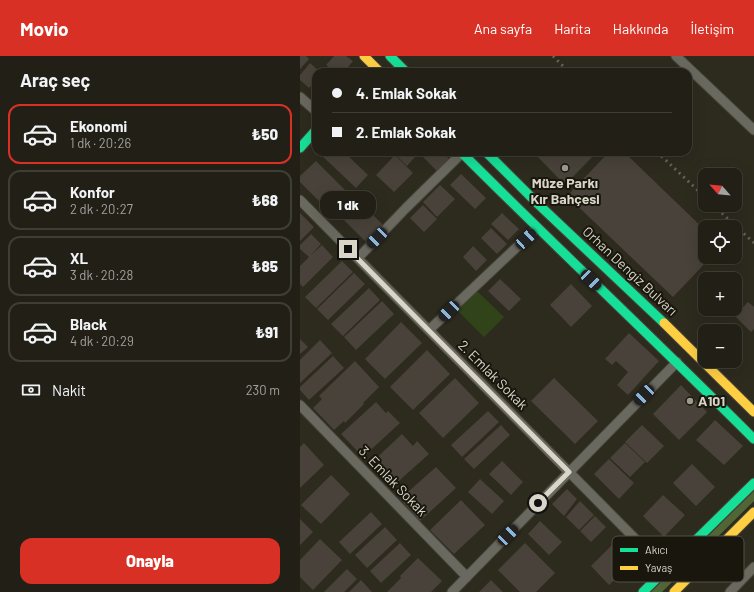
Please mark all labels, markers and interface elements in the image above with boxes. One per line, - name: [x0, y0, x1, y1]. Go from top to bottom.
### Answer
- text: Movio: [20, 17, 69, 40]
- text: Ana sayfa: [474, 20, 532, 37]
- text: Harita: [554, 20, 591, 37]
- text: Hakkında: [613, 20, 668, 37]
- text: İletişim: [690, 20, 734, 37]
- text: Araç seç: [20, 69, 90, 91]
- text: 4. Emlak Sokak: [356, 84, 457, 102]
- icon: car: [22, 116, 58, 152]
- text: Ekonomi: [70, 117, 127, 135]
- text: 2. Emlak Sokak: [356, 123, 456, 141]
- text: ₺50: [251, 125, 278, 143]
- text: 1 dk · 20:26: [70, 135, 131, 151]
- marker: Müze Parkı Kır Bahçesi: [560, 163, 570, 173]
- north arrow: [698, 168, 742, 212]
- map controls: [698, 168, 742, 368]
- place label: Müze Parkı Kır Bahçesi: [530, 174, 600, 207]
- icon: car: [22, 182, 58, 218]
- text: Konfor: [70, 183, 115, 201]
- text: ₺68: [252, 191, 278, 209]
- callout: 1 dk: [320, 191, 376, 219]
- text: 1 dk: [337, 197, 359, 213]
- text: 2 dk · 20:27: [70, 201, 133, 217]
- button: locate: [698, 220, 742, 264]
- street label: Orhan Dengiz Bulvarı: [580, 222, 681, 319]
- car: [364, 225, 390, 251]
- car: [513, 226, 539, 252]
- route end: [339, 240, 357, 258]
- icon: car: [22, 248, 58, 284]
- text: XL: [70, 249, 88, 267]
- text: ₺85: [252, 257, 278, 275]
- text: 3 dk · 20:28: [70, 267, 133, 283]
- car: [578, 267, 604, 293]
- button: +: [698, 272, 742, 316]
- car: [436, 298, 462, 324]
- icon: car: [22, 314, 58, 350]
- text: Black: [70, 315, 107, 333]
- text: ₺91: [255, 323, 278, 341]
- button: −: [698, 324, 742, 368]
- text: 4 dk · 20:29: [70, 333, 134, 349]
- street label: 2. Emlak Sokak: [455, 336, 532, 413]
- icon: cash: [20, 379, 42, 401]
- text: Nakit: [52, 381, 86, 399]
- text: 230 m: [246, 382, 280, 398]
- car: [631, 382, 657, 408]
- place label: A101: [698, 392, 725, 409]
- marker: A101: [685, 396, 695, 406]
- street label: 3. Emlak Sokak: [356, 442, 431, 519]
- route start: [529, 494, 547, 512]
- car: [495, 522, 521, 548]
- legend: [612, 536, 744, 582]
- button: Onayla: [20, 538, 280, 584]
- text: Akıcı: [645, 543, 668, 556]
- text: Yavaş: [645, 561, 672, 574]

